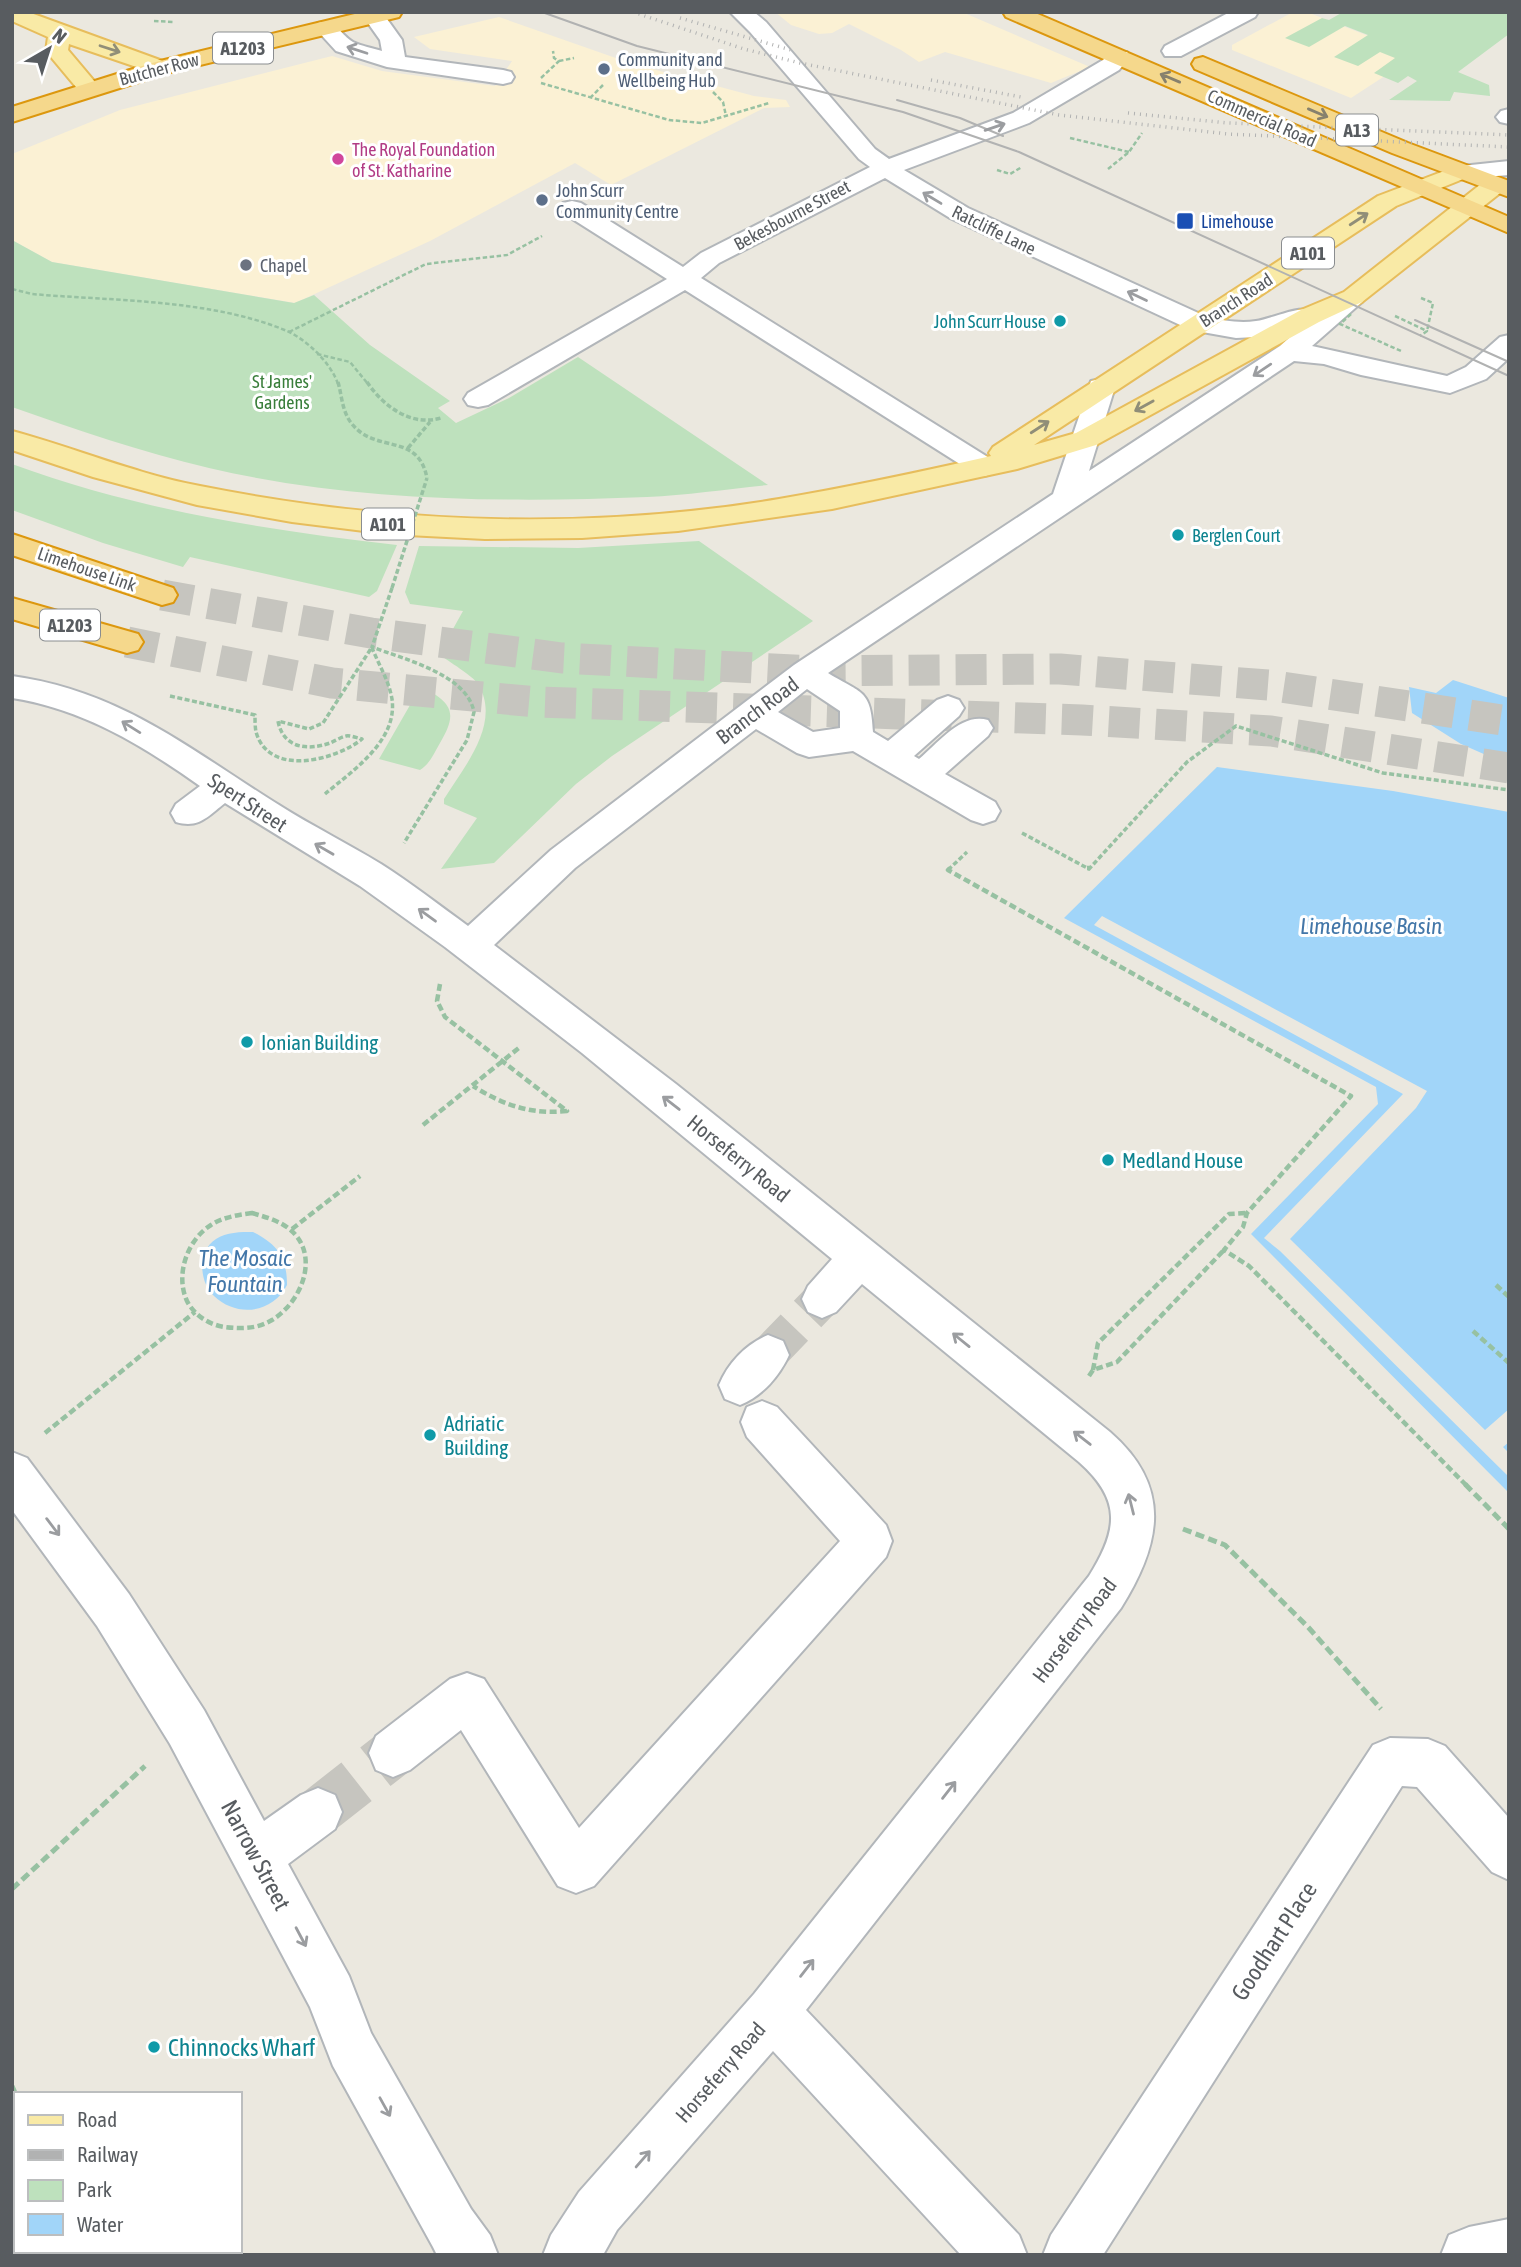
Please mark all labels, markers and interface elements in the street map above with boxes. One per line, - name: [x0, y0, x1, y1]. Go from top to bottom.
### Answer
- north arrow: [14, 14, 84, 84]
- text: N: [48, 24, 71, 48]
- road number: A1203: [213, 32, 273, 64]
- one-way arrow: [347, 43, 369, 56]
- one-way arrow: [99, 44, 121, 56]
- street label: Butcher Row: [117, 48, 201, 90]
- place label: Community and Wellbeing Hub: [618, 49, 723, 91]
- marker: Community and Wellbeing Hub: [596, 61, 612, 77]
- one-way arrow: [1159, 71, 1181, 84]
- street label: Commercial Road: [1204, 85, 1320, 151]
- one-way arrow: [1307, 107, 1328, 120]
- road number: A13: [1336, 114, 1378, 146]
- one-way arrow: [984, 120, 1006, 132]
- place label: The Royal Foundation of St. Katharine: [352, 139, 495, 181]
- marker: The Royal Foundation of St. Katharine: [330, 151, 346, 167]
- street label: Bekesbourne Street: [730, 176, 854, 254]
- place label: John Scurr Community Centre: [556, 180, 679, 222]
- one-way arrow: [922, 191, 942, 205]
- marker: John Scurr Community Centre: [534, 192, 550, 208]
- street label: Ratcliffe Lane: [949, 201, 1039, 259]
- marker: Limehouse: [1175, 211, 1195, 231]
- place label: Limehouse: [1201, 211, 1274, 232]
- one-way arrow: [1349, 212, 1368, 226]
- road number: A101: [1282, 238, 1334, 268]
- place label: Chapel: [260, 255, 307, 276]
- marker: Chapel: [238, 257, 254, 273]
- street label: Branch Road: [1196, 269, 1276, 331]
- one-way arrow: [1127, 289, 1148, 302]
- place label: John Scurr House: [934, 311, 1046, 332]
- marker: John Scurr House: [1052, 313, 1068, 329]
- one-way arrow: [1253, 363, 1272, 378]
- park label: St James' Gardens: [252, 371, 312, 413]
- one-way arrow: [1135, 399, 1155, 413]
- one-way arrow: [1030, 420, 1049, 434]
- road number: A101: [362, 509, 414, 540]
- place label: Berglen Court: [1192, 525, 1281, 546]
- marker: Berglen Court: [1170, 527, 1186, 543]
- street label: Limehouse Link: [35, 542, 139, 596]
- road number: A1203: [40, 610, 100, 640]
- street label: Branch Road: [711, 671, 803, 749]
- one-way arrow: [122, 720, 141, 735]
- street label: Spert Street: [204, 768, 292, 836]
- one-way arrow: [314, 841, 334, 855]
- one-way arrow: [418, 908, 437, 922]
- water label: Limehouse Basin: [1300, 913, 1442, 939]
- place label: Ionian Building: [261, 1030, 378, 1054]
- marker: Ionian Building: [239, 1034, 255, 1050]
- one-way arrow: [662, 1095, 680, 1111]
- street label: Horseferry Road: [683, 1109, 795, 1207]
- place label: Medland House: [1122, 1148, 1243, 1172]
- marker: Medland House: [1100, 1152, 1116, 1168]
- water label: The Mosaic Fountain: [198, 1245, 292, 1297]
- one-way arrow: [952, 1332, 970, 1348]
- place label: Adriatic Building: [444, 1411, 508, 1459]
- marker: Adriatic Building: [422, 1427, 438, 1443]
- one-way arrow: [1074, 1430, 1092, 1445]
- one-way arrow: [1124, 1493, 1137, 1516]
- one-way arrow: [46, 1517, 61, 1536]
- street label: Horseferry Road: [1027, 1573, 1121, 1687]
- one-way arrow: [941, 1781, 956, 1800]
- street label: Narrow Street: [216, 1795, 296, 1915]
- street label: Goodhart Place: [1226, 1877, 1322, 2005]
- one-way arrow: [294, 1927, 308, 1947]
- one-way arrow: [799, 1960, 815, 1978]
- street label: Horseferry Road: [670, 2017, 770, 2127]
- place label: Chinnocks Wharf: [168, 2034, 316, 2061]
- marker: Chinnocks Wharf: [146, 2039, 162, 2055]
- legend: [14, 2092, 242, 2253]
- one-way arrow: [378, 2097, 392, 2117]
- text: Road: [77, 2107, 117, 2131]
- text: Railway: [77, 2142, 139, 2166]
- one-way arrow: [635, 2151, 651, 2169]
- text: Park: [77, 2177, 112, 2201]
- text: Water: [77, 2212, 124, 2236]

